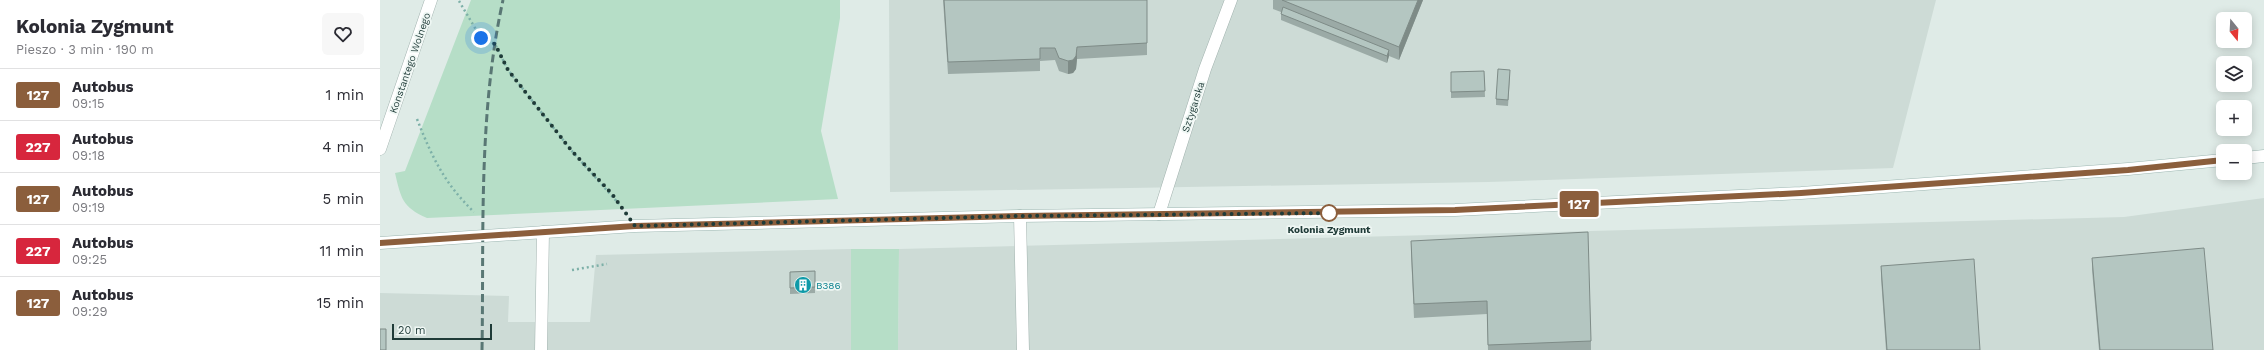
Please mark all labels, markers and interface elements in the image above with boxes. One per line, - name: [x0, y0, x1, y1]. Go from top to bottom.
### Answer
- street label: Konstantego Wolnego: [388, 11, 432, 115]
- north arrow: [2216, 12, 2252, 48]
- map controls: [2216, 12, 2252, 180]
- button: heart: [322, 13, 364, 55]
- text: Kolonia Zygmunt: [16, 15, 173, 38]
- your location: [471, 28, 491, 48]
- text: Pieszo · 3 min · 190 m: [16, 42, 154, 57]
- button: layers: [2216, 56, 2252, 92]
- text: Autobus: [72, 78, 134, 96]
- street label: Sztygarska: [1180, 80, 1206, 134]
- text: 1 min: [325, 86, 364, 104]
- text: 127: [27, 87, 49, 103]
- text: 09:15: [72, 96, 105, 111]
- button: +: [2216, 100, 2252, 136]
- text: Autobus: [72, 130, 134, 148]
- text: 4 min: [322, 138, 364, 156]
- text: 227: [26, 139, 50, 155]
- button: −: [2216, 144, 2252, 180]
- text: 09:18: [72, 148, 105, 163]
- text: Autobus: [72, 182, 134, 200]
- text: 5 min: [323, 190, 364, 208]
- text: 127: [27, 191, 49, 207]
- line badge: 127: [1556, 191, 1602, 217]
- text: 127: [1568, 196, 1590, 212]
- text: 09:19: [72, 200, 105, 215]
- marker: Kolonia Zygmunt: [1320, 204, 1338, 222]
- place label: Kolonia Zygmunt: [1288, 224, 1371, 235]
- text: Autobus: [72, 234, 134, 252]
- text: 11 min: [320, 242, 364, 260]
- text: 227: [26, 243, 50, 259]
- text: 09:25: [72, 252, 107, 267]
- building icon: B386: [793, 275, 813, 295]
- place label: B386: [816, 280, 841, 291]
- text: Autobus: [72, 286, 134, 304]
- text: 15 min: [317, 294, 364, 312]
- text: 127: [27, 295, 49, 311]
- text: 09:29: [72, 304, 108, 319]
- scale bar: [392, 322, 492, 341]
- text: 20 m: [398, 324, 426, 337]

